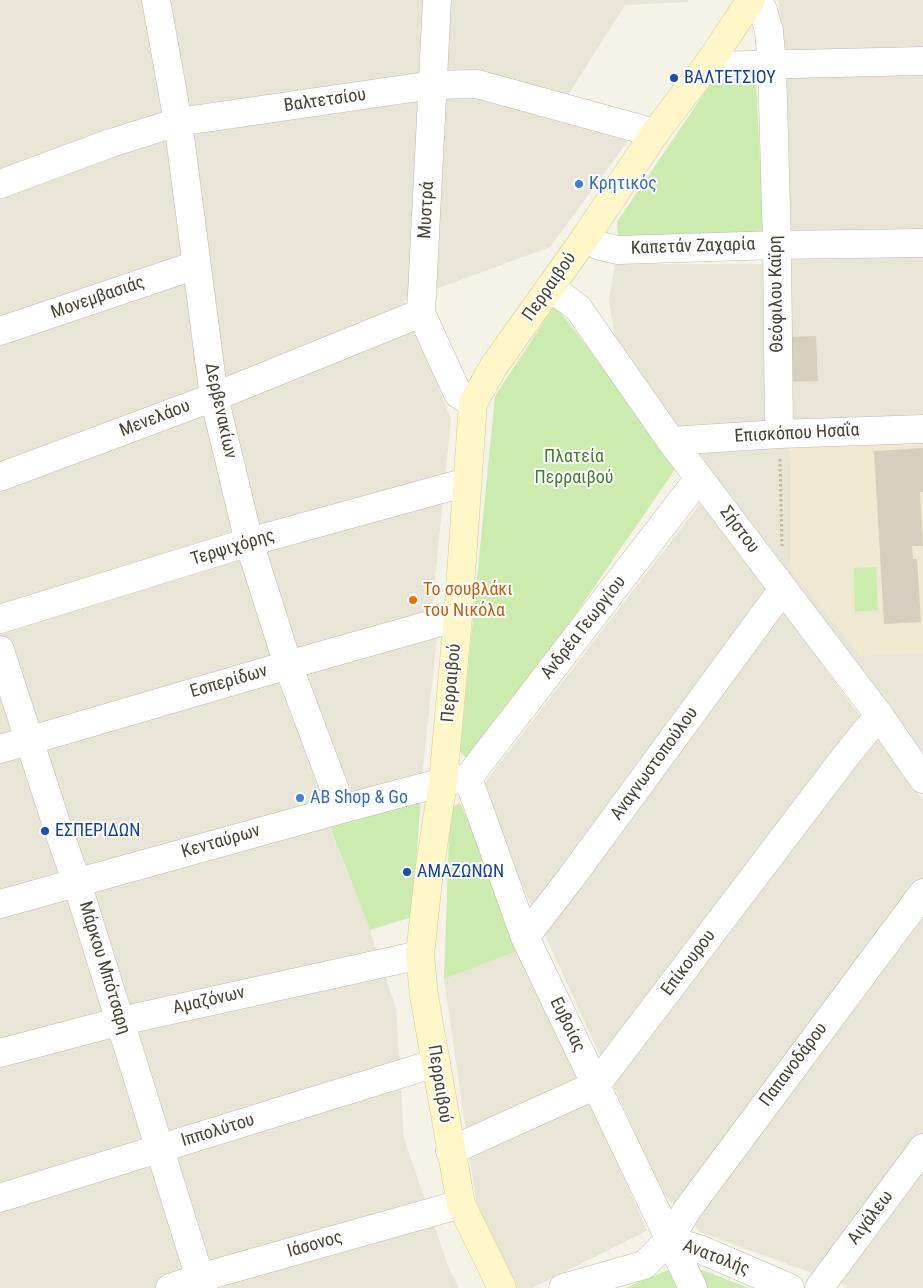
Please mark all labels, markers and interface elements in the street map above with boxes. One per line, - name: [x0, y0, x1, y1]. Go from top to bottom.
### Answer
- place label: ΒΑΛΤΕΤΣΙΟΥ: [684, 67, 776, 89]
- marker: ΒΑΛΤΕΤΣΙΟΥ: [668, 72, 680, 84]
- street label: Βαλτετσίου: [283, 85, 367, 117]
- place label: Κρητικός: [589, 173, 657, 195]
- marker: Κρητικός: [573, 178, 585, 190]
- street label: Μυστρά: [415, 181, 439, 239]
- street label: Καπετάν Ζαχαρία: [630, 234, 756, 260]
- street label: Θεόφιλου Καϊρη: [765, 235, 789, 353]
- street label: Περραιβού: [519, 248, 581, 326]
- street label: Μονεμβασιάς: [48, 272, 148, 324]
- street label: Δερβενακίων: [199, 361, 241, 461]
- street label: Μενελάου: [117, 396, 193, 442]
- street label: Επισκόπου Ησαΐα: [734, 420, 860, 448]
- park label: Πλατεία Περραιβού: [535, 446, 613, 488]
- street label: Σήστου: [714, 502, 764, 558]
- street label: Τερψιχόρης: [189, 525, 277, 571]
- street label: Ανδρέα Γεωργίου: [537, 572, 631, 684]
- place label: Το σουβλάκι του Νικόλα: [423, 579, 513, 622]
- marker: Το σουβλάκι του Νικόλα: [407, 594, 419, 606]
- street label: Περραιβού: [438, 643, 466, 723]
- street label: Εσπερίδων: [188, 661, 270, 703]
- street label: Αναγνωστοπούλου: [607, 703, 703, 825]
- place label: AB Shop & Go: [310, 787, 408, 809]
- marker: AB Shop & Go: [294, 792, 306, 804]
- place label: ΕΣΠΕΡΙΔΩΝ: [55, 820, 140, 842]
- street label: Κενταύρων: [179, 820, 263, 864]
- marker: ΕΣΠΕΡΙΔΩΝ: [39, 825, 51, 837]
- place label: ΑΜΑΖΩΝΩΝ: [417, 861, 504, 883]
- marker: ΑΜΑΖΩΝΩΝ: [401, 866, 413, 878]
- street label: Μάρκου Μπότσαρη: [74, 899, 134, 1037]
- street label: Επίκουρου: [657, 926, 721, 1000]
- street label: Αμαζόνων: [171, 982, 247, 1020]
- street label: Ευβοίας: [544, 994, 590, 1056]
- street label: Παπανοδάρου: [755, 1019, 833, 1111]
- street label: Περραιβού: [422, 1043, 456, 1125]
- street label: Ιππολύτου: [179, 1110, 257, 1152]
- street label: Αιγάλεω: [844, 1187, 898, 1249]
- street label: Ιάσονος: [285, 1227, 345, 1263]
- street label: Ανατολής: [680, 1235, 752, 1281]

